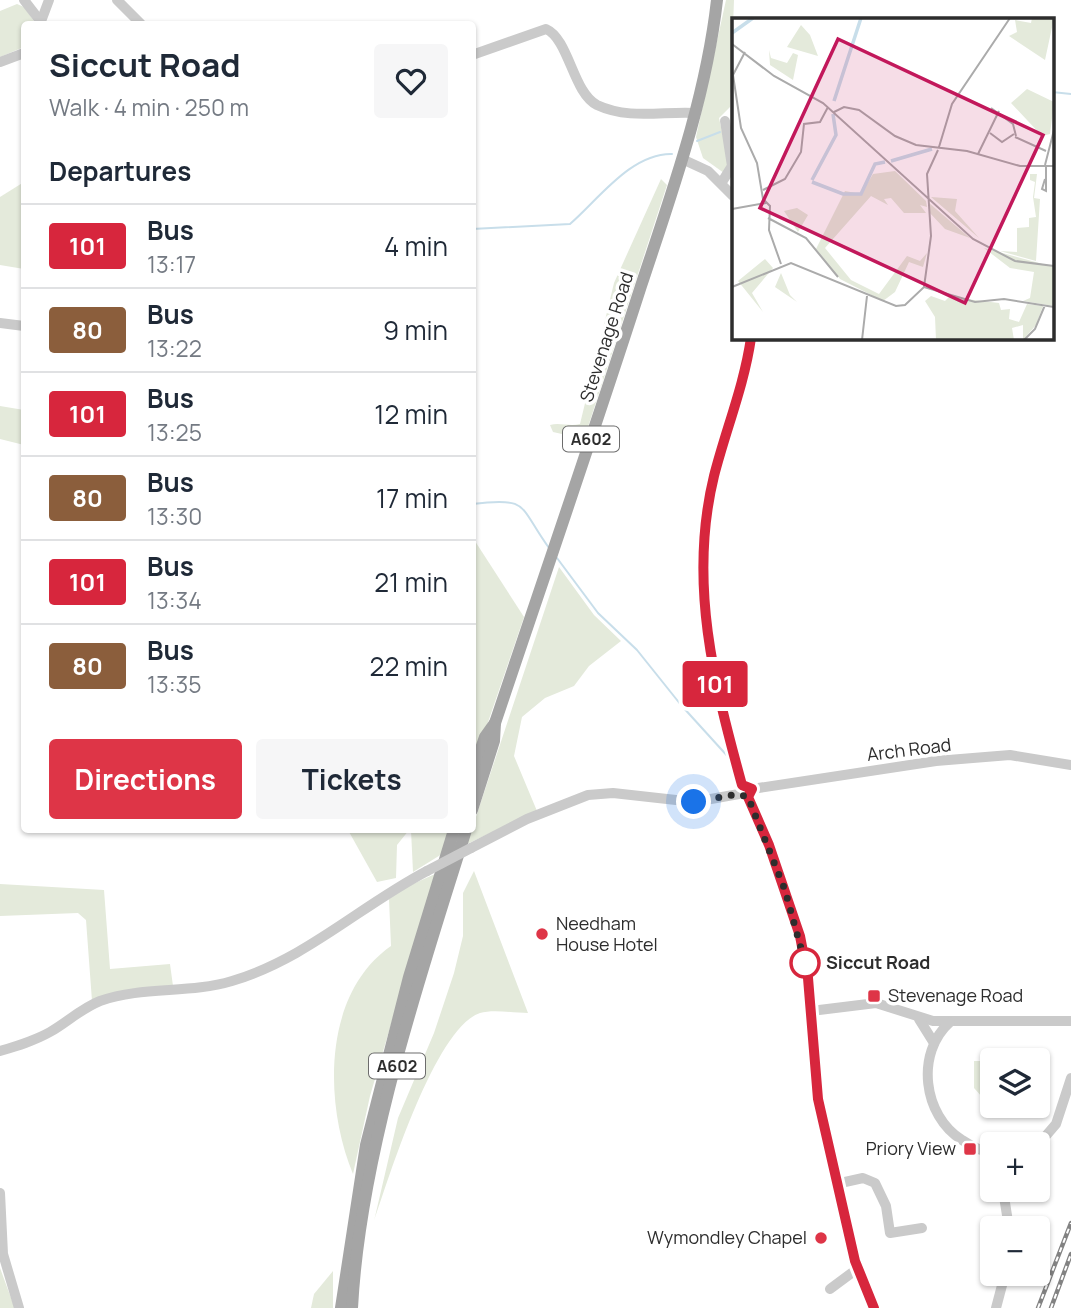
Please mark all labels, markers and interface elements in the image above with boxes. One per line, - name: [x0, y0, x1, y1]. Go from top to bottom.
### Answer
- inset map: [732, 18, 1054, 340]
- text: Siccut Road: [49, 42, 241, 87]
- button: heart: [374, 44, 448, 118]
- text: Walk · 4 min · 250 m: [49, 91, 249, 123]
- text: Departures: [49, 153, 191, 189]
- text: Bus: [147, 212, 194, 248]
- text: 4 min: [384, 228, 448, 264]
- text: 101: [69, 229, 106, 262]
- text: 13:17: [147, 248, 196, 280]
- street label: Stevenage Road: [574, 269, 638, 405]
- text: Bus: [147, 296, 194, 332]
- text: 9 min: [383, 312, 448, 348]
- text: 80: [72, 313, 103, 346]
- text: 13:22: [147, 332, 202, 364]
- text: Bus: [147, 380, 194, 416]
- text: 12 min: [374, 396, 448, 432]
- text: 101: [69, 397, 106, 430]
- text: 13:25: [147, 416, 202, 448]
- road number: A602: [563, 426, 619, 452]
- text: Bus: [147, 464, 194, 500]
- text: 17 min: [376, 480, 448, 516]
- text: 80: [72, 481, 103, 514]
- text: 13:30: [147, 500, 202, 532]
- text: Bus: [147, 548, 194, 584]
- text: 21 min: [374, 564, 448, 600]
- text: 101: [69, 565, 106, 598]
- text: 13:34: [147, 584, 202, 616]
- text: Bus: [147, 632, 194, 668]
- text: 22 min: [370, 648, 448, 684]
- text: 80: [72, 649, 103, 682]
- line badge: 101: [675, 661, 755, 707]
- text: 101: [697, 667, 733, 700]
- text: 13:35: [147, 668, 202, 700]
- street label: Arch Road: [865, 732, 952, 766]
- button: Directions: [49, 739, 242, 819]
- button: Tickets: [256, 739, 448, 819]
- your location: [676, 784, 711, 819]
- place label: Needham House Hotel: [556, 911, 658, 956]
- marker: Needham House Hotel: [534, 926, 550, 942]
- marker: Siccut Road: [790, 948, 820, 978]
- place label: Siccut Road: [826, 950, 930, 974]
- place label: Stevenage Road: [888, 983, 1023, 1007]
- marker: Stevenage Road: [866, 988, 882, 1004]
- map controls: [980, 1048, 1050, 1286]
- button: layers: [980, 1048, 1050, 1118]
- road number: A602: [369, 1054, 425, 1078]
- button: +: [980, 1132, 1050, 1202]
- place label: Priory View: [866, 1136, 956, 1160]
- marker: Priory View: [962, 1141, 978, 1157]
- button: −: [980, 1216, 1050, 1286]
- place label: Wymondley Chapel: [647, 1225, 807, 1249]
- marker: Wymondley Chapel: [813, 1230, 829, 1246]

